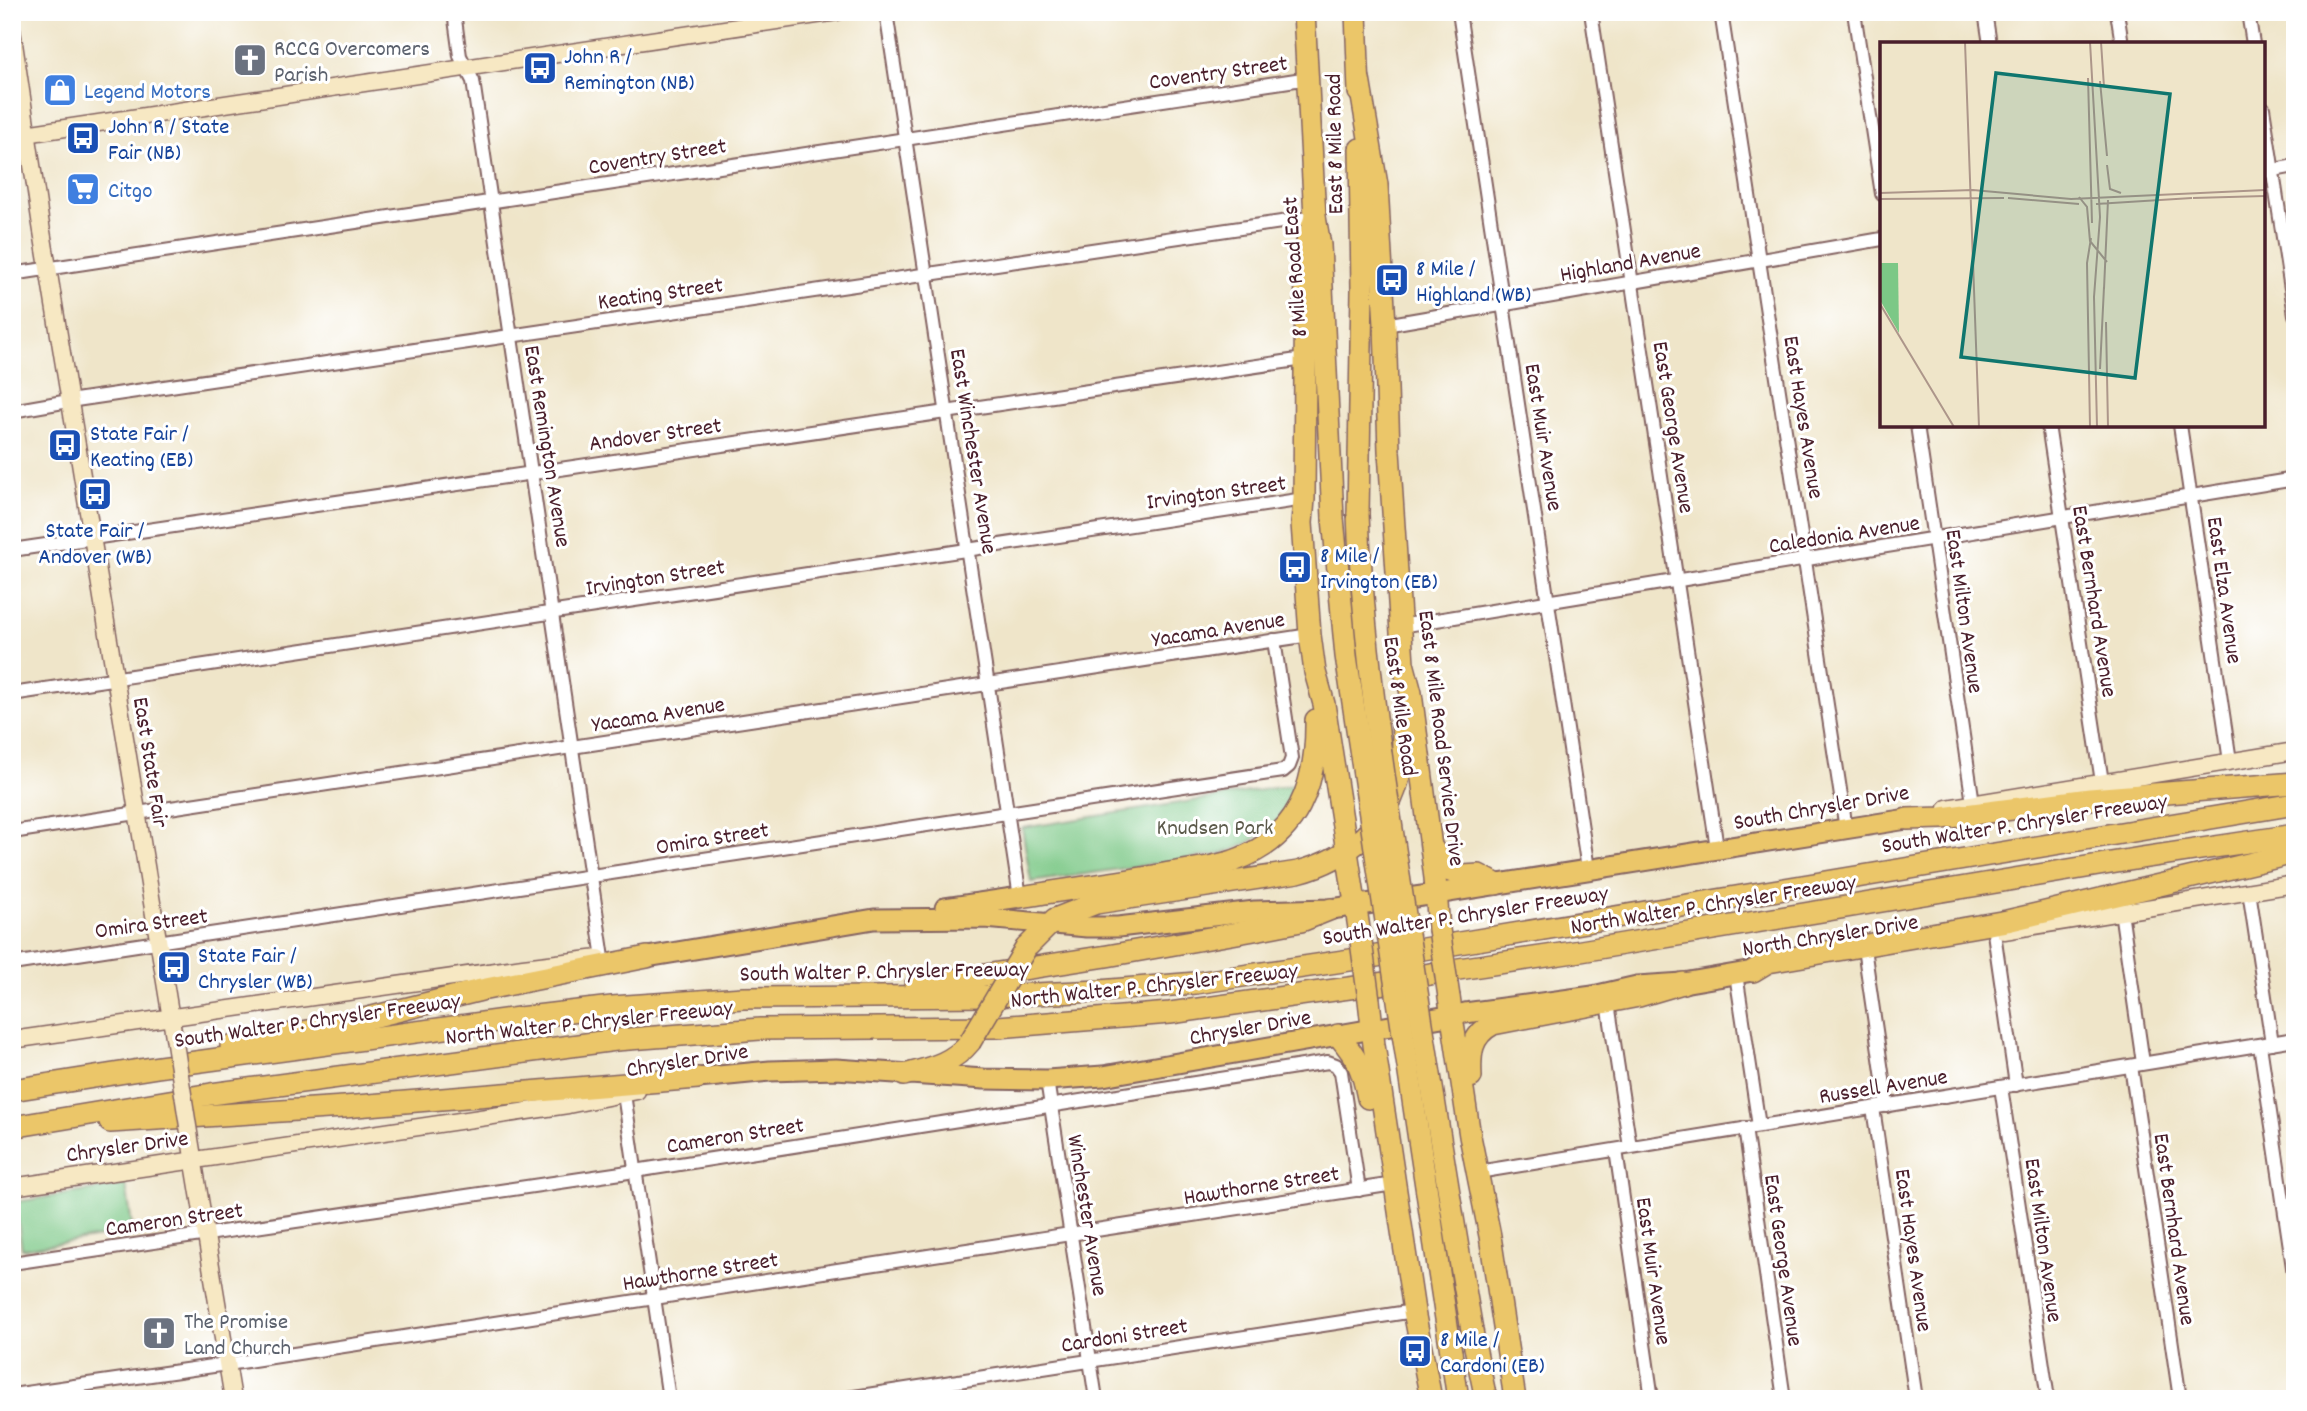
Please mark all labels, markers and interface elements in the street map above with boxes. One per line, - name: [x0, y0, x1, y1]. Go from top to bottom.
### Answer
- place label: RCCG Overcomers Parish: [274, 34, 430, 93]
- church icon: RCCG Overcomers Parish: [231, 41, 269, 79]
- place label: John R / Remington (NB): [564, 42, 695, 101]
- inset map: [1880, 42, 2265, 427]
- street label: Coventry Street: [1147, 48, 1290, 101]
- bus stop icon: John R / Remington (NB): [521, 49, 559, 87]
- shop icon: Legend Motors: [41, 71, 79, 109]
- street label: East 8 Mile Road: [1319, 73, 1354, 215]
- place label: Legend Motors: [84, 77, 211, 110]
- place label: John R / State Fair (NB): [108, 112, 229, 171]
- bus stop icon: John R / State Fair (NB): [64, 119, 102, 157]
- street label: Coventry Street: [586, 131, 729, 186]
- supermarket icon: Citgo: [64, 170, 102, 208]
- place label: Citgo: [108, 176, 152, 209]
- street label: 8 Mile Road East: [1275, 195, 1318, 338]
- street label: Highland Avenue: [1558, 236, 1704, 293]
- place label: 8 Mile / Highland (WB): [1416, 254, 1531, 313]
- bus stop icon: 8 Mile / Highland (WB): [1373, 261, 1411, 299]
- street label: Keating Street: [596, 270, 725, 321]
- street label: East Hayes Avenue: [1772, 334, 1831, 501]
- street label: East George Avenue: [1642, 339, 1701, 516]
- street label: East Remington Avenue: [513, 343, 578, 550]
- street label: East Winchester Avenue: [939, 346, 1004, 557]
- street label: East Muir Avenue: [1514, 361, 1569, 514]
- street label: Andover Street: [587, 411, 724, 462]
- place label: State Fair / Keating (EB): [90, 419, 193, 478]
- bus stop icon: State Fair / Keating (EB): [46, 426, 84, 464]
- street label: Irvington Street: [1145, 468, 1288, 521]
- bus stop icon: State Fair / Andover (WB): [76, 475, 114, 513]
- street label: East Bernhard Avenue: [2061, 503, 2124, 700]
- street label: Caledonia Avenue: [1767, 508, 1922, 565]
- street label: East Elza Avenue: [2196, 515, 2249, 666]
- place label: State Fair / Andover (WB): [38, 516, 152, 575]
- street label: East Milton Avenue: [1935, 527, 1990, 696]
- place label: 8 Mile / Irvington (EB): [1320, 541, 1438, 600]
- bus stop icon: 8 Mile / Irvington (EB): [1276, 548, 1314, 586]
- street label: Irvington Street: [583, 552, 728, 607]
- street label: Yacama Avenue: [1150, 605, 1287, 658]
- street label: East 8 Mile Road Service Drive: [1407, 609, 1472, 868]
- street label: East 8 Mile Road: [1372, 635, 1425, 778]
- street label: Yacama Avenue: [590, 690, 727, 743]
- street label: East State Fair: [122, 695, 175, 831]
- street label: South Chrysler Drive: [1731, 778, 1912, 841]
- street label: South Walter P. Chrysler Freeway: [1879, 786, 2170, 864]
- park label: Knudsen Park: [1157, 813, 1273, 846]
- street label: Omira Street: [654, 815, 771, 866]
- street label: North Walter P. Chrysler Freeway: [1568, 867, 1859, 945]
- street label: South Walter P. Chrysler Freeway: [1320, 878, 1611, 956]
- street label: Omira Street: [93, 901, 210, 950]
- street label: North Chrysler Drive: [1740, 907, 1921, 968]
- place label: State Fair / Chrysler (WB): [198, 941, 313, 1000]
- bus stop icon: State Fair / Chrysler (WB): [155, 948, 193, 986]
- street label: South Walter P. Chrysler Freeway: [739, 954, 1029, 993]
- street label: North Walter P. Chrysler Freeway: [1009, 956, 1300, 1019]
- street label: South Walter P. Chrysler Freeway: [172, 986, 463, 1059]
- street label: North Walter P. Chrysler Freeway: [444, 993, 735, 1056]
- street label: Chrysler Drive: [1187, 1003, 1314, 1056]
- street label: Chrysler Drive: [624, 1037, 751, 1088]
- street label: Russell Avenue: [1817, 1062, 1950, 1115]
- street label: Cameron Street: [665, 1110, 807, 1165]
- street label: Chrysler Drive: [64, 1124, 191, 1173]
- street label: East Bernhard Avenue: [2143, 1131, 2202, 1328]
- street label: Winchester Avenue: [1056, 1132, 1115, 1299]
- street label: East Milton Avenue: [2014, 1156, 2069, 1325]
- street label: Hawthorne Street: [1181, 1159, 1342, 1216]
- street label: East Hayes Avenue: [1884, 1167, 1939, 1334]
- street label: East George Avenue: [1753, 1172, 1810, 1349]
- street label: Cameron Street: [104, 1195, 245, 1247]
- street label: East Muir Avenue: [1625, 1195, 1678, 1348]
- street label: Hawthorne Street: [620, 1245, 781, 1302]
- place label: The Promise Land Church: [184, 1307, 291, 1366]
- street label: Cardoni Street: [1059, 1311, 1190, 1364]
- church icon: The Promise Land Church: [140, 1314, 178, 1352]
- place label: 8 Mile / Cardoni (EB): [1440, 1325, 1545, 1384]
- bus stop icon: 8 Mile / Cardoni (EB): [1396, 1332, 1434, 1370]

